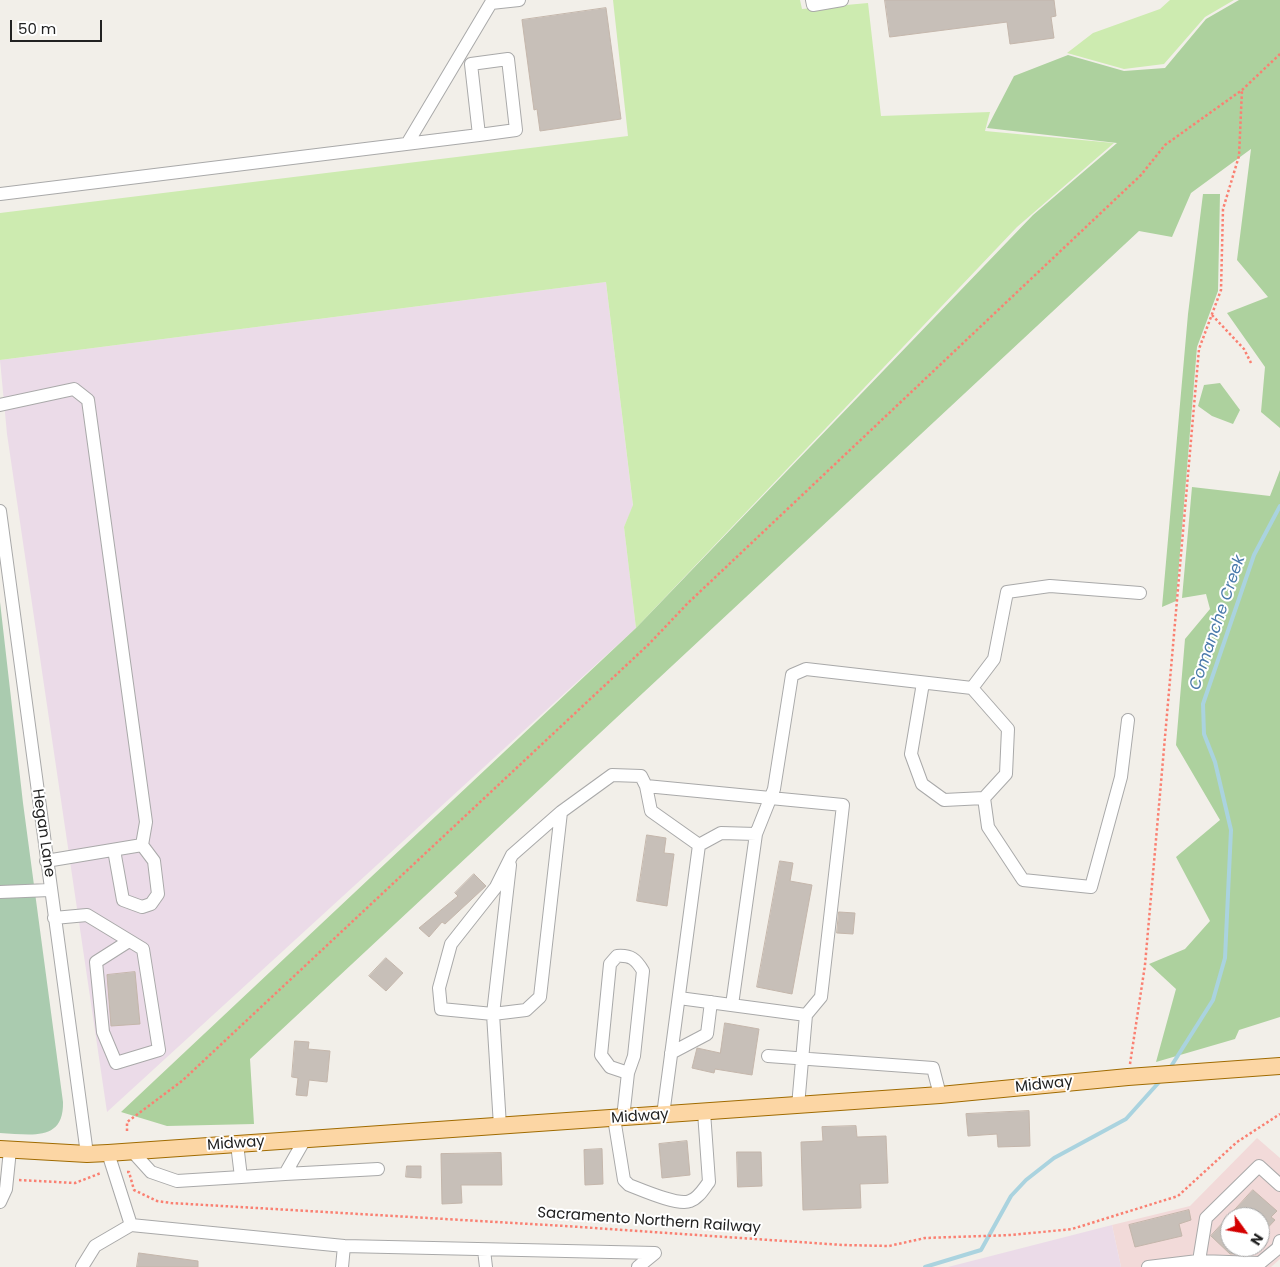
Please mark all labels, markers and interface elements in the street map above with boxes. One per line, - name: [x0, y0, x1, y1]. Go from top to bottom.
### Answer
- scale bar: [12, 10, 105, 42]
- text: 50 m: [18, 18, 56, 39]
- water label: Comanche Creek: [1186, 553, 1250, 693]
- street label: Hegan Lane: [28, 788, 58, 878]
- street label: Midway: [1014, 1073, 1074, 1097]
- street label: Midway: [611, 1106, 669, 1128]
- street label: Midway: [207, 1133, 265, 1155]
- street label: Sacramento Northern Railway: [537, 1204, 761, 1238]
- north arrow: [1220, 1207, 1270, 1257]
- text: N: [1246, 1230, 1268, 1249]

